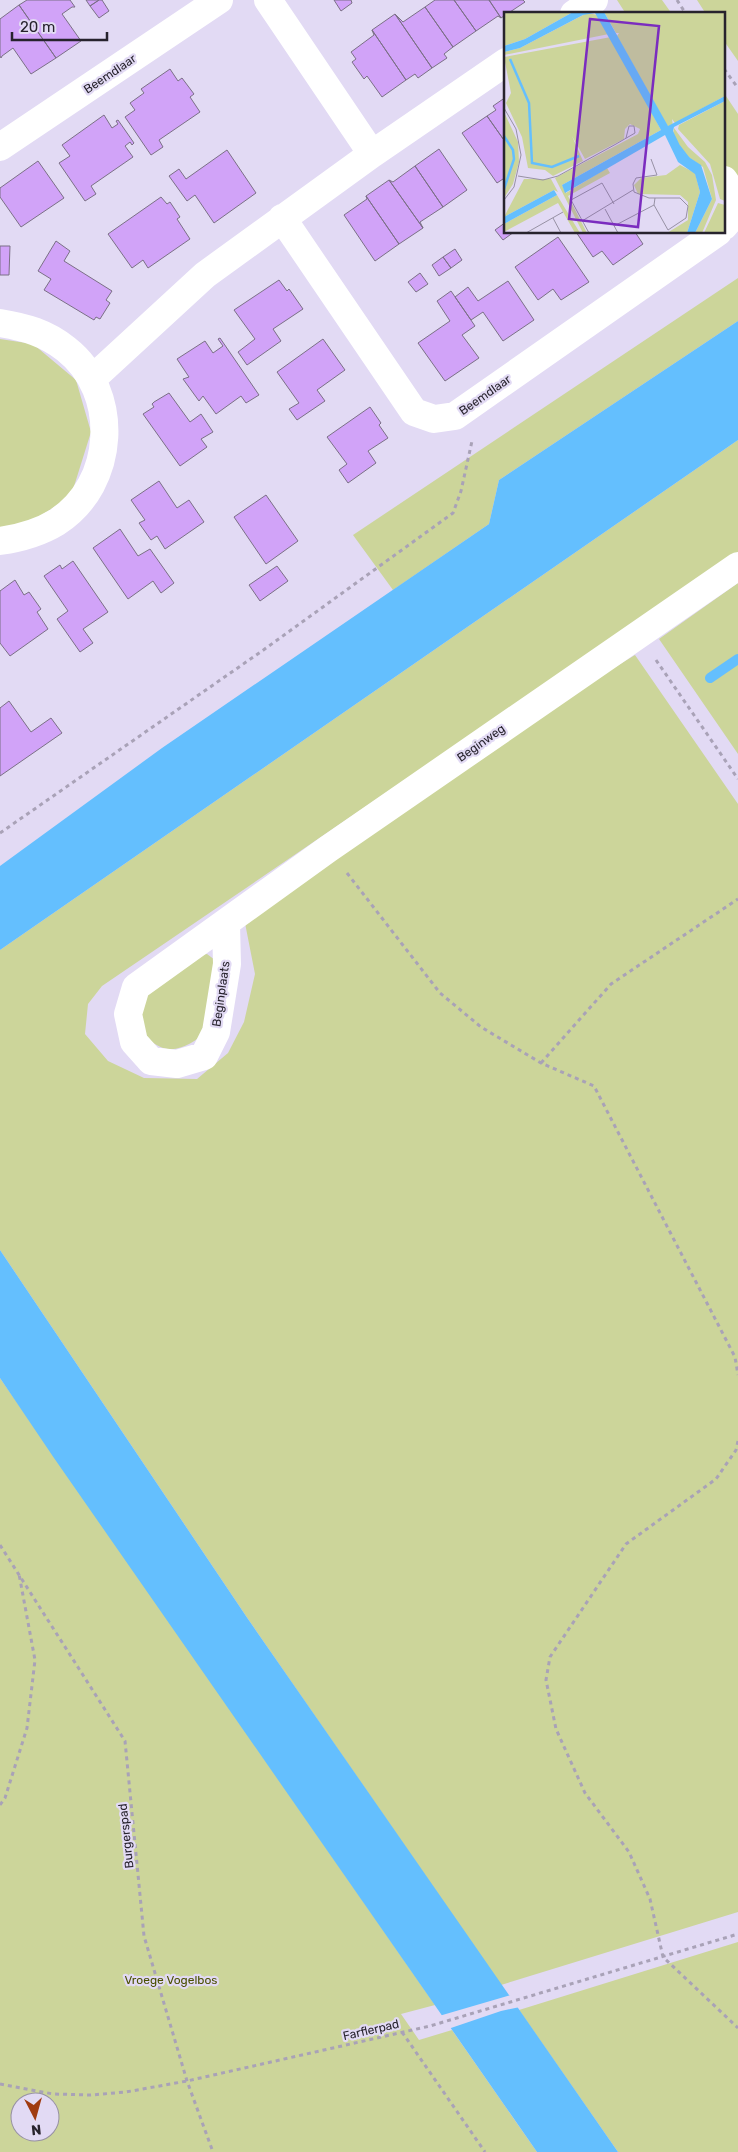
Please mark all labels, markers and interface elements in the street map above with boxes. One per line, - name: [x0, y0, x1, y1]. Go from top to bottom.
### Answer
- scale bar: [12, 10, 108, 42]
- inset map: [504, 12, 726, 234]
- text: 20 m: [20, 18, 55, 36]
- street label: Beemdlaar: [81, 51, 139, 97]
- street label: Beemdlaar: [456, 372, 514, 418]
- street label: Beginweg: [454, 721, 508, 765]
- street label: Beginplaats: [209, 960, 233, 1028]
- street label: Burgerspad: [116, 1803, 136, 1869]
- park label: Vroege Vogelbos: [124, 1973, 218, 1987]
- street label: Farflerpad: [342, 2017, 400, 2043]
- north arrow: [10, 2092, 60, 2142]
- text: N: [30, 2120, 42, 2138]

